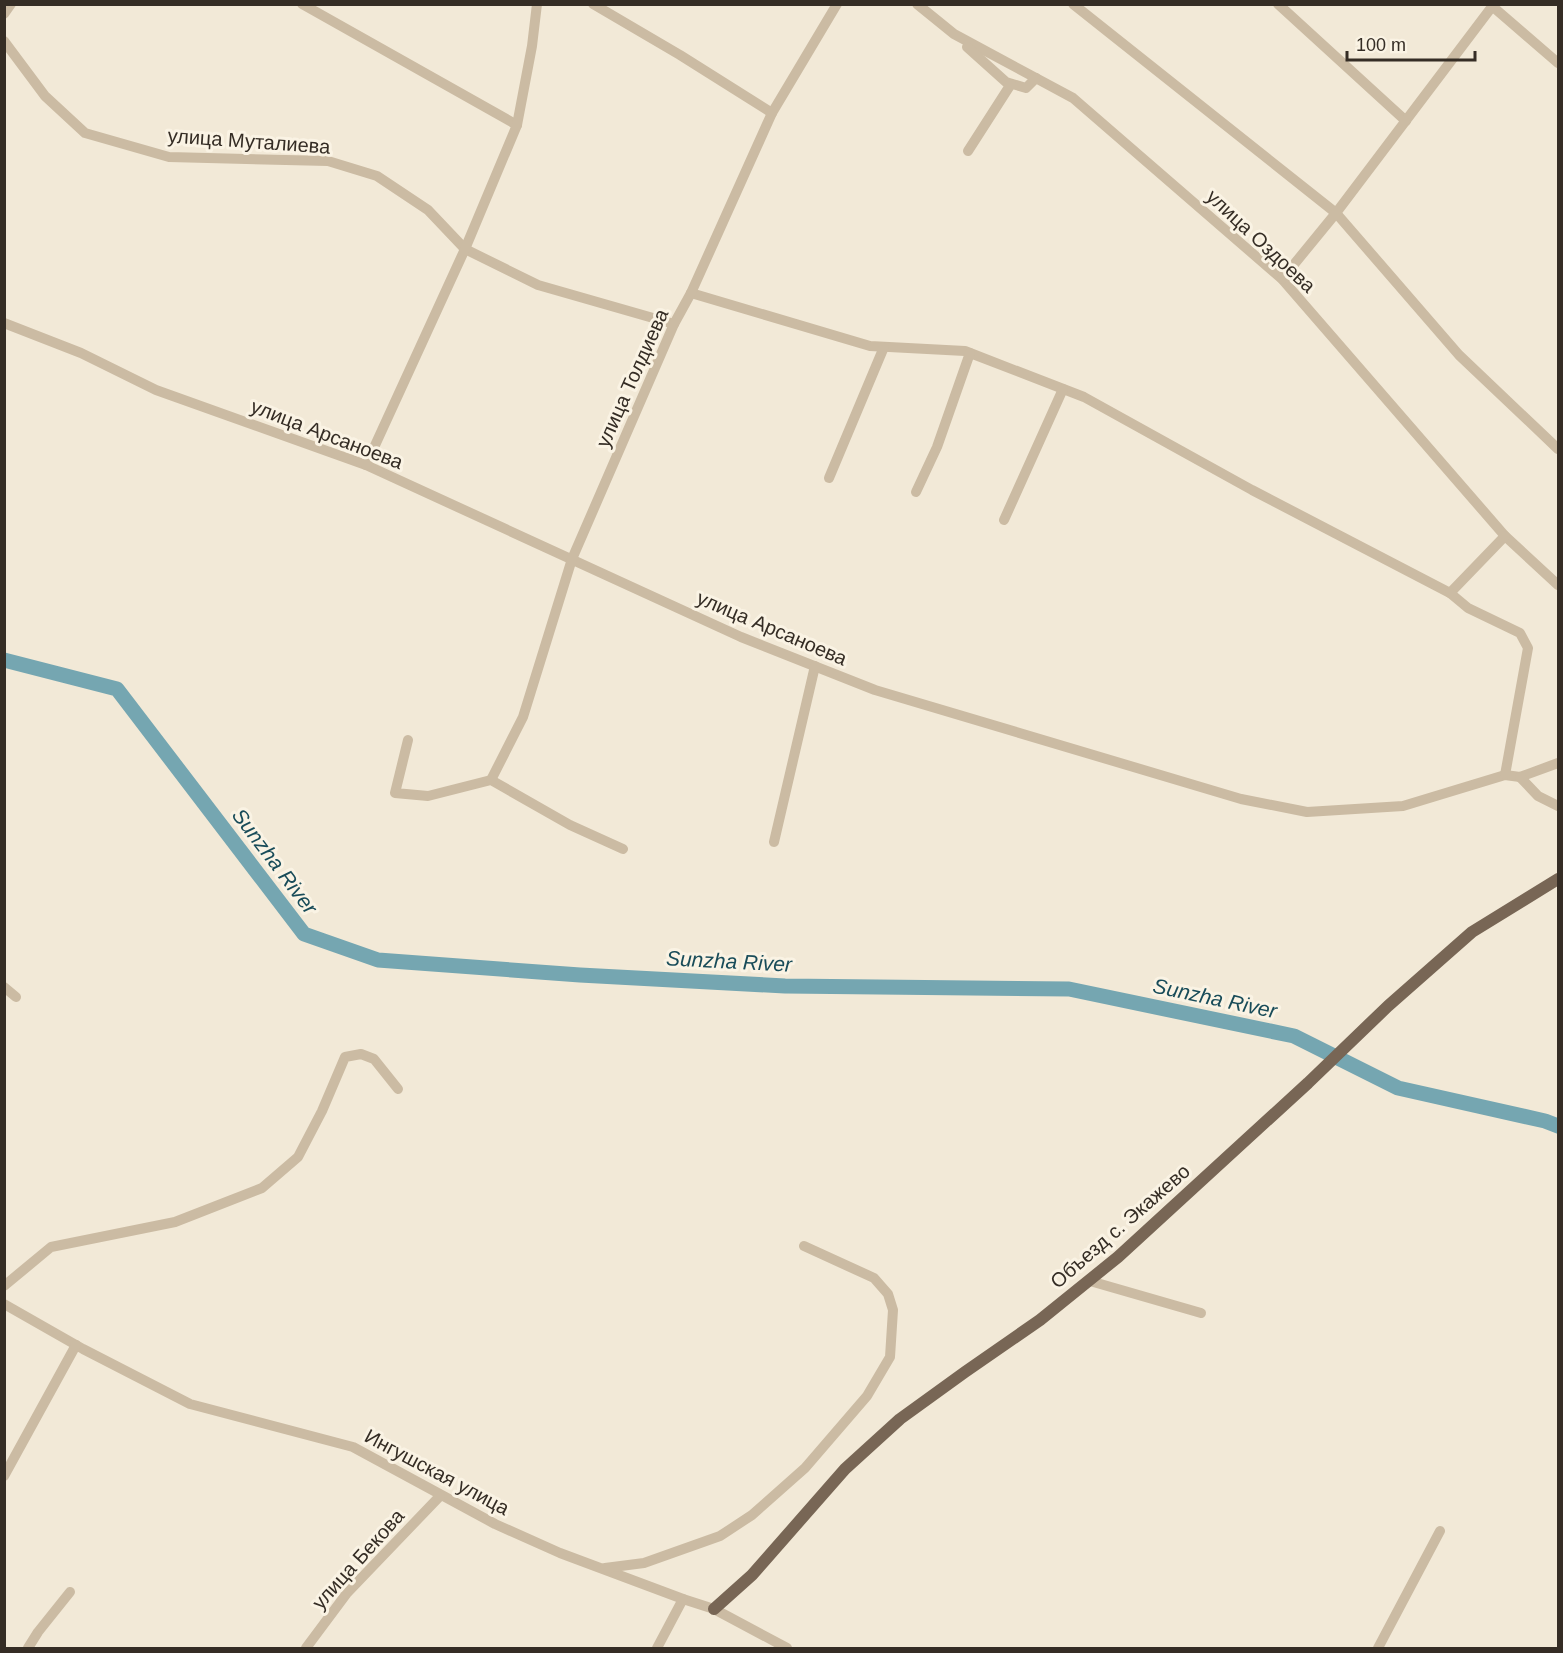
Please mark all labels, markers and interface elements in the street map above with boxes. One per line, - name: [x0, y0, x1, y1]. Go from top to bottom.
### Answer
- scale bar: [1347, 24, 1474, 62]
- text: 100 m: [1356, 35, 1406, 55]
- street label: улица Муталиева: [167, 124, 332, 158]
- street label: улица Оздоева: [1202, 185, 1320, 297]
- street label: улица Толдиева: [592, 305, 673, 451]
- street label: улица Арсаноева: [248, 395, 407, 473]
- street label: улица Арсаноева: [694, 586, 851, 670]
- water label: Sunzha River: [228, 804, 323, 919]
- water label: Sunzha River: [665, 946, 794, 976]
- water label: Sunzha River: [1151, 974, 1280, 1023]
- street label: Объезд с. Экажево: [1046, 1160, 1194, 1292]
- street label: Ингушская улица: [361, 1425, 514, 1520]
- street label: улица Бекова: [308, 1504, 409, 1613]

